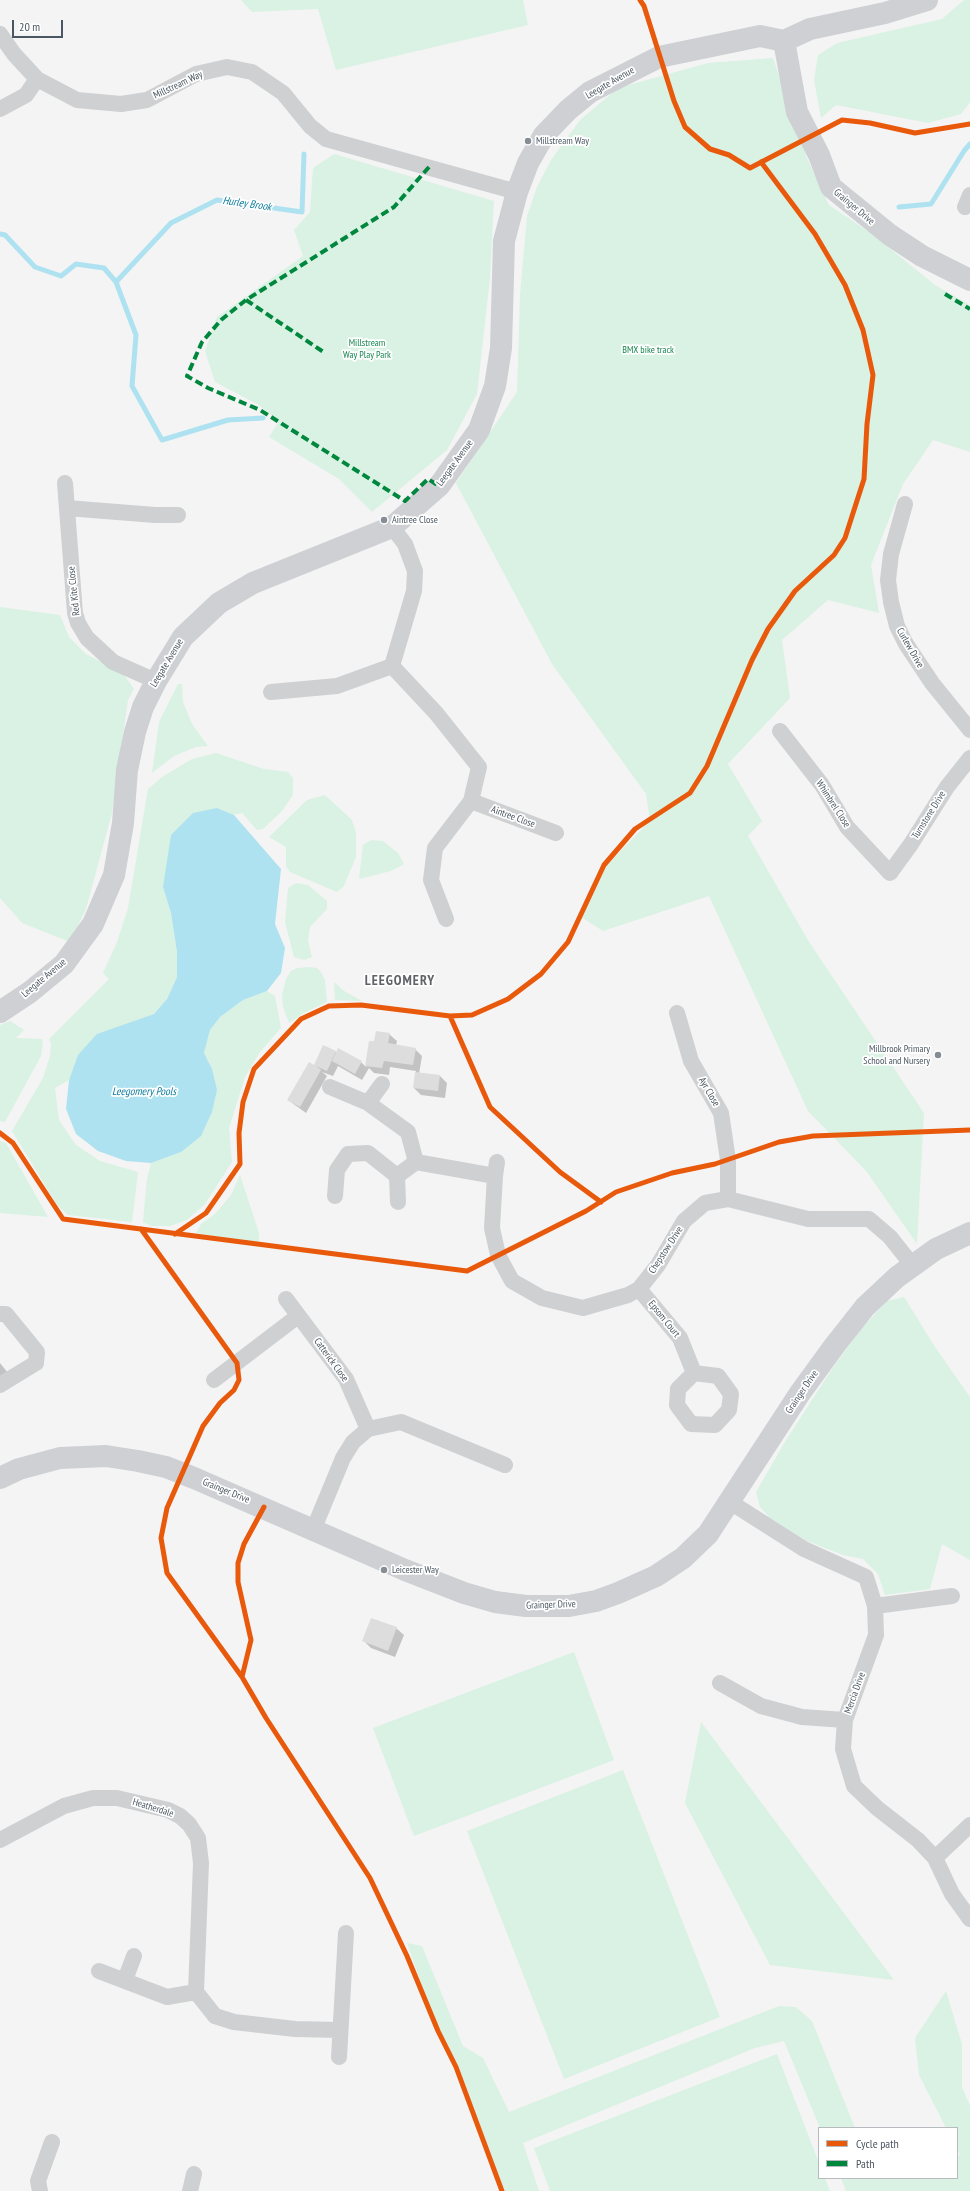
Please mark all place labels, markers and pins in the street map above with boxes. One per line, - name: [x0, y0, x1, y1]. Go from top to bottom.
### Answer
- place label: Millstream Way: [536, 135, 589, 147]
- marker: Millstream Way: [523, 136, 533, 146]
- place label: Aintree Close: [392, 514, 438, 526]
- marker: Aintree Close: [379, 515, 389, 525]
- place label: Millbrook Primary School and Nursery: [863, 1043, 930, 1066]
- marker: Millbrook Primary School and Nursery: [933, 1050, 943, 1060]
- place label: Leicester Way: [392, 1564, 439, 1576]
- marker: Leicester Way: [379, 1565, 389, 1575]

